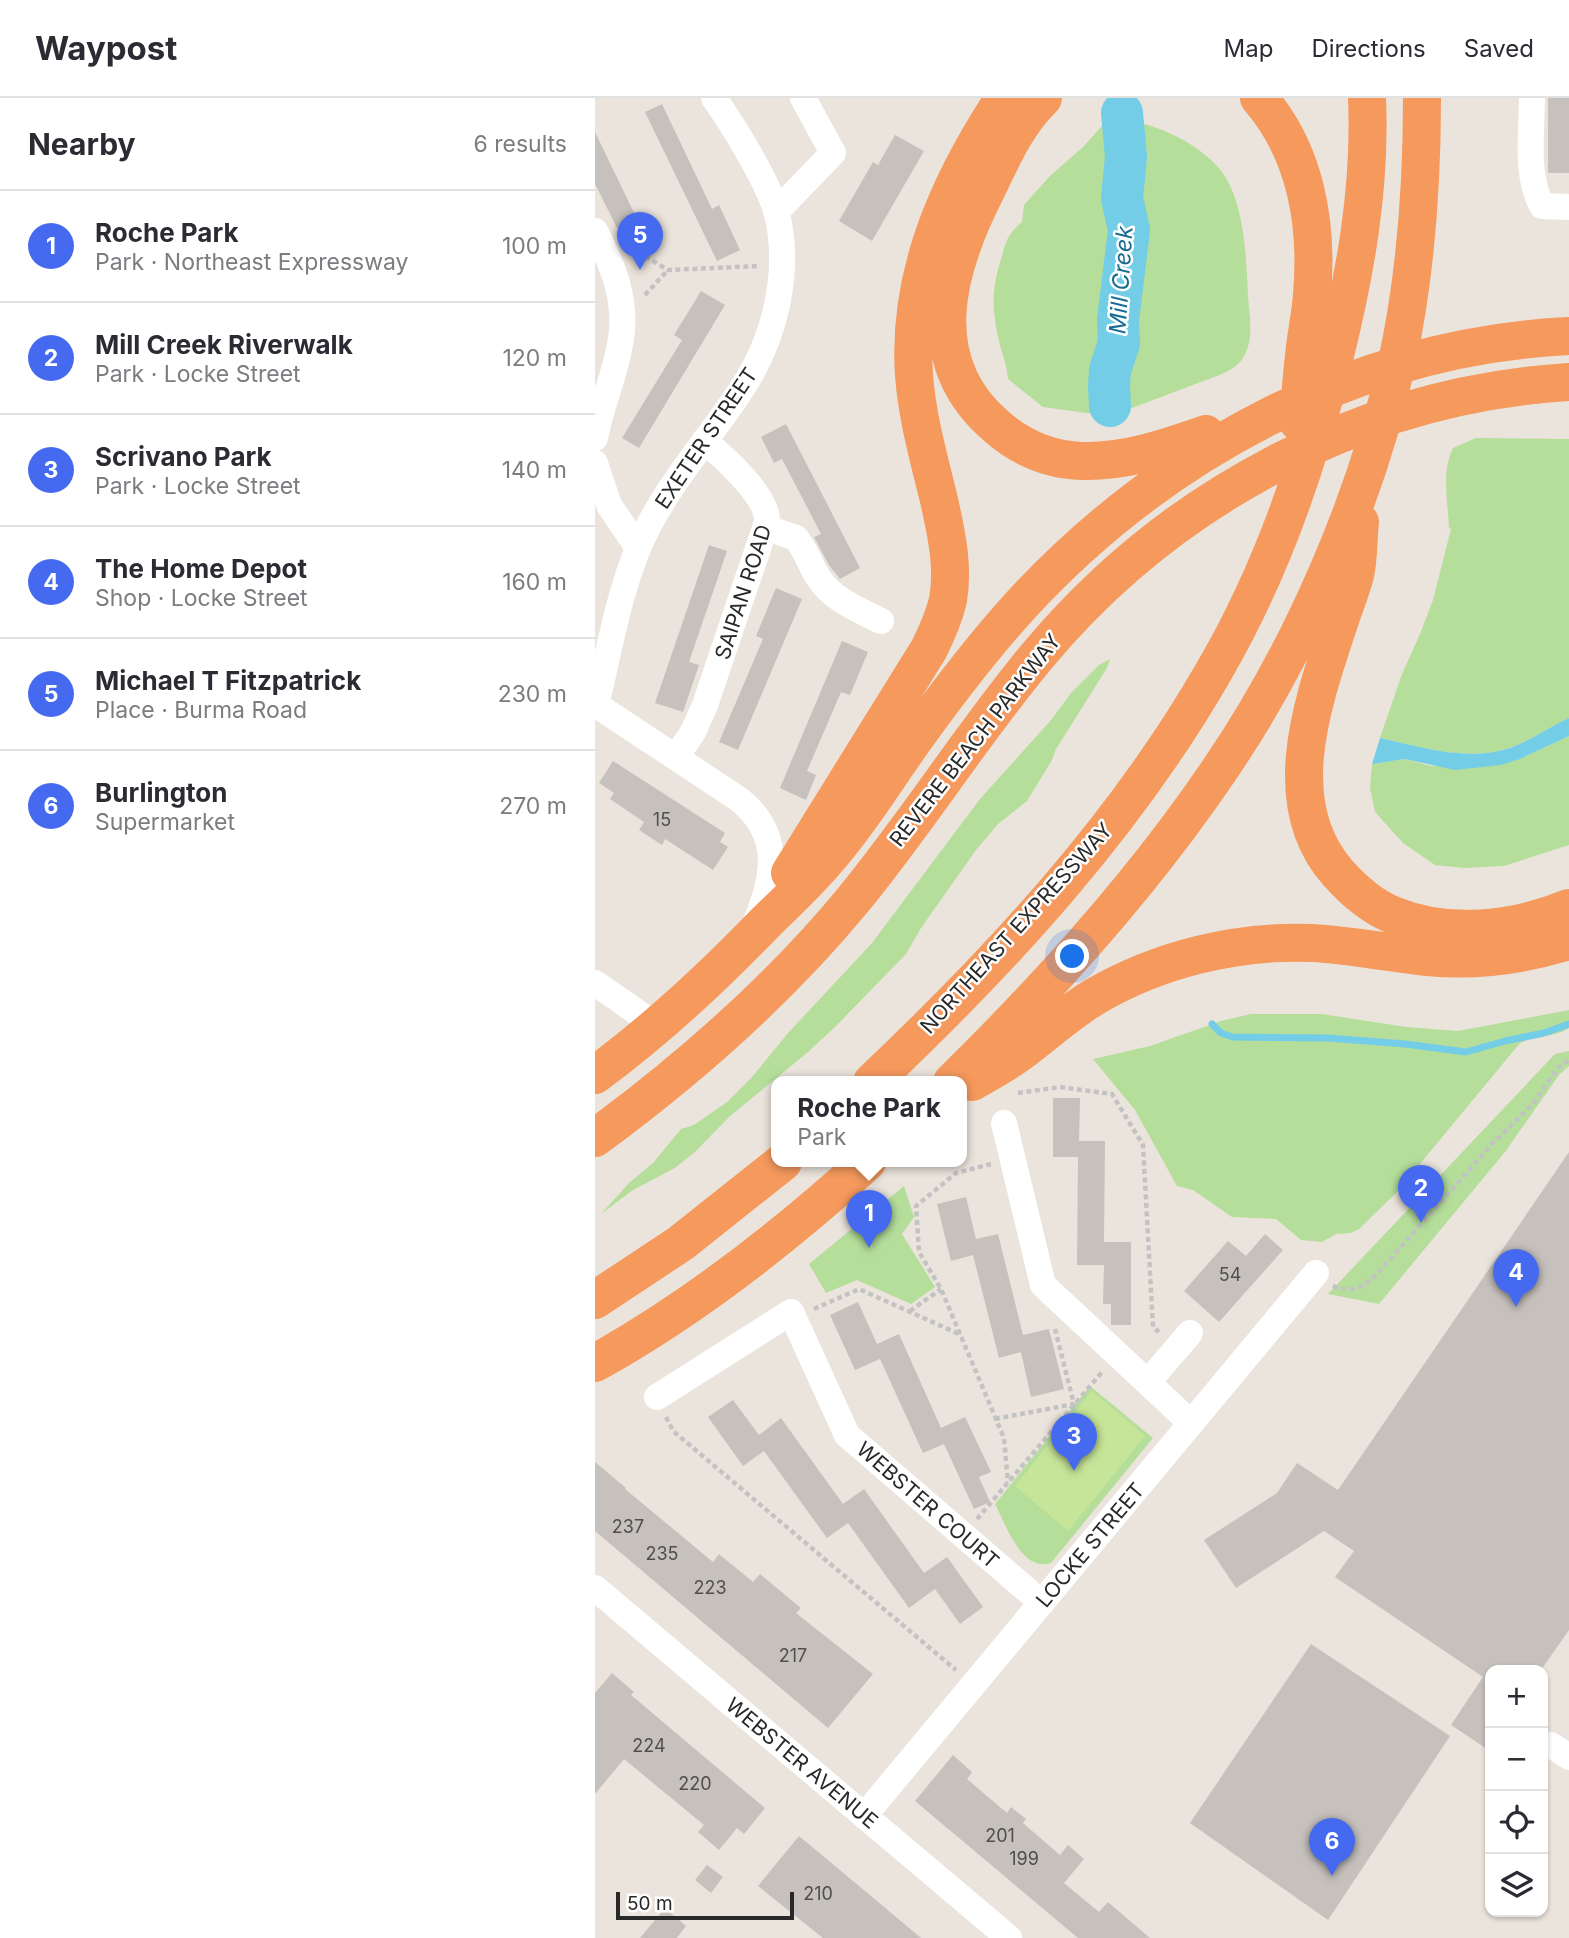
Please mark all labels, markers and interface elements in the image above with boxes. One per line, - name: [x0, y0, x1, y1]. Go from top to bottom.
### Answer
- text: Waypost: [35, 28, 177, 68]
- text: Map: [1224, 34, 1273, 63]
- text: Directions: [1311, 34, 1426, 63]
- text: Saved: [1464, 34, 1534, 63]
- text: Nearby: [28, 126, 136, 162]
- text: 6 results: [473, 130, 567, 158]
- pin: 5: [617, 212, 663, 270]
- text: Roche Park: [95, 217, 239, 248]
- water label: Mill Creek: [1103, 225, 1139, 335]
- text: 1: [46, 232, 56, 260]
- text: 100 m: [502, 232, 567, 260]
- text: Park · Northeast Expressway: [95, 248, 409, 276]
- text: Mill Creek Riverwalk: [95, 329, 353, 360]
- text: 2: [44, 344, 58, 372]
- text: 120 m: [502, 344, 567, 372]
- text: Park · Locke Street: [95, 360, 301, 388]
- street label: EXETER STREET: [650, 363, 762, 513]
- text: Scrivano Park: [95, 441, 272, 472]
- text: 3: [44, 456, 58, 484]
- text: 140 m: [502, 456, 567, 484]
- text: Park · Locke Street: [95, 472, 301, 500]
- street label: SAIPAN ROAD: [709, 521, 777, 663]
- text: The Home Depot: [95, 553, 307, 584]
- text: 4: [43, 568, 59, 596]
- text: 160 m: [502, 568, 567, 596]
- text: Shop · Locke Street: [95, 584, 308, 612]
- street label: REVERE BEACH PARKWAY: [884, 629, 1066, 851]
- text: Michael T Fitzpatrick: [95, 665, 361, 696]
- text: 5: [44, 680, 58, 708]
- text: 230 m: [498, 680, 567, 708]
- text: Place · Burma Road: [95, 696, 307, 724]
- text: Burlington: [95, 777, 228, 808]
- text: 6: [44, 792, 58, 820]
- text: 270 m: [499, 792, 567, 820]
- text: Supermarket: [95, 808, 235, 836]
- house number: 15: [653, 809, 671, 830]
- street label: NORTHEAST EXPRESSWAY: [915, 818, 1117, 1038]
- your location: [1055, 939, 1089, 973]
- popup: [771, 1076, 967, 1167]
- text: Roche Park: [797, 1092, 941, 1123]
- text: Park: [797, 1123, 846, 1151]
- pin: 2: [1398, 1165, 1444, 1223]
- pin: 1: [846, 1190, 892, 1248]
- pin: 4: [1493, 1249, 1539, 1307]
- house number: 54: [1219, 1264, 1241, 1285]
- pin: 3: [1051, 1413, 1097, 1471]
- street label: WEBSTER COURT: [852, 1436, 1004, 1574]
- street label: LOCKE STREET: [1031, 1478, 1149, 1612]
- house number: 237: [612, 1516, 644, 1537]
- house number: 235: [645, 1543, 679, 1564]
- house number: 223: [693, 1577, 727, 1598]
- house number: 217: [779, 1645, 807, 1666]
- map controls: [1485, 1665, 1548, 1917]
- button: +: [1485, 1665, 1548, 1728]
- street label: WEBSTER AVENUE: [721, 1692, 883, 1834]
- button: −: [1485, 1728, 1548, 1791]
- house number: 224: [632, 1735, 666, 1756]
- house number: 220: [678, 1773, 712, 1794]
- button: locate: [1485, 1791, 1548, 1854]
- pin: 6: [1309, 1818, 1355, 1876]
- house number: 201: [985, 1825, 1015, 1846]
- house number: 199: [1009, 1848, 1039, 1869]
- button: layers: [1485, 1854, 1548, 1917]
- house number: 210: [803, 1883, 833, 1904]
- scale bar: [616, 1889, 795, 1921]
- text: 50 m: [627, 1892, 673, 1915]

